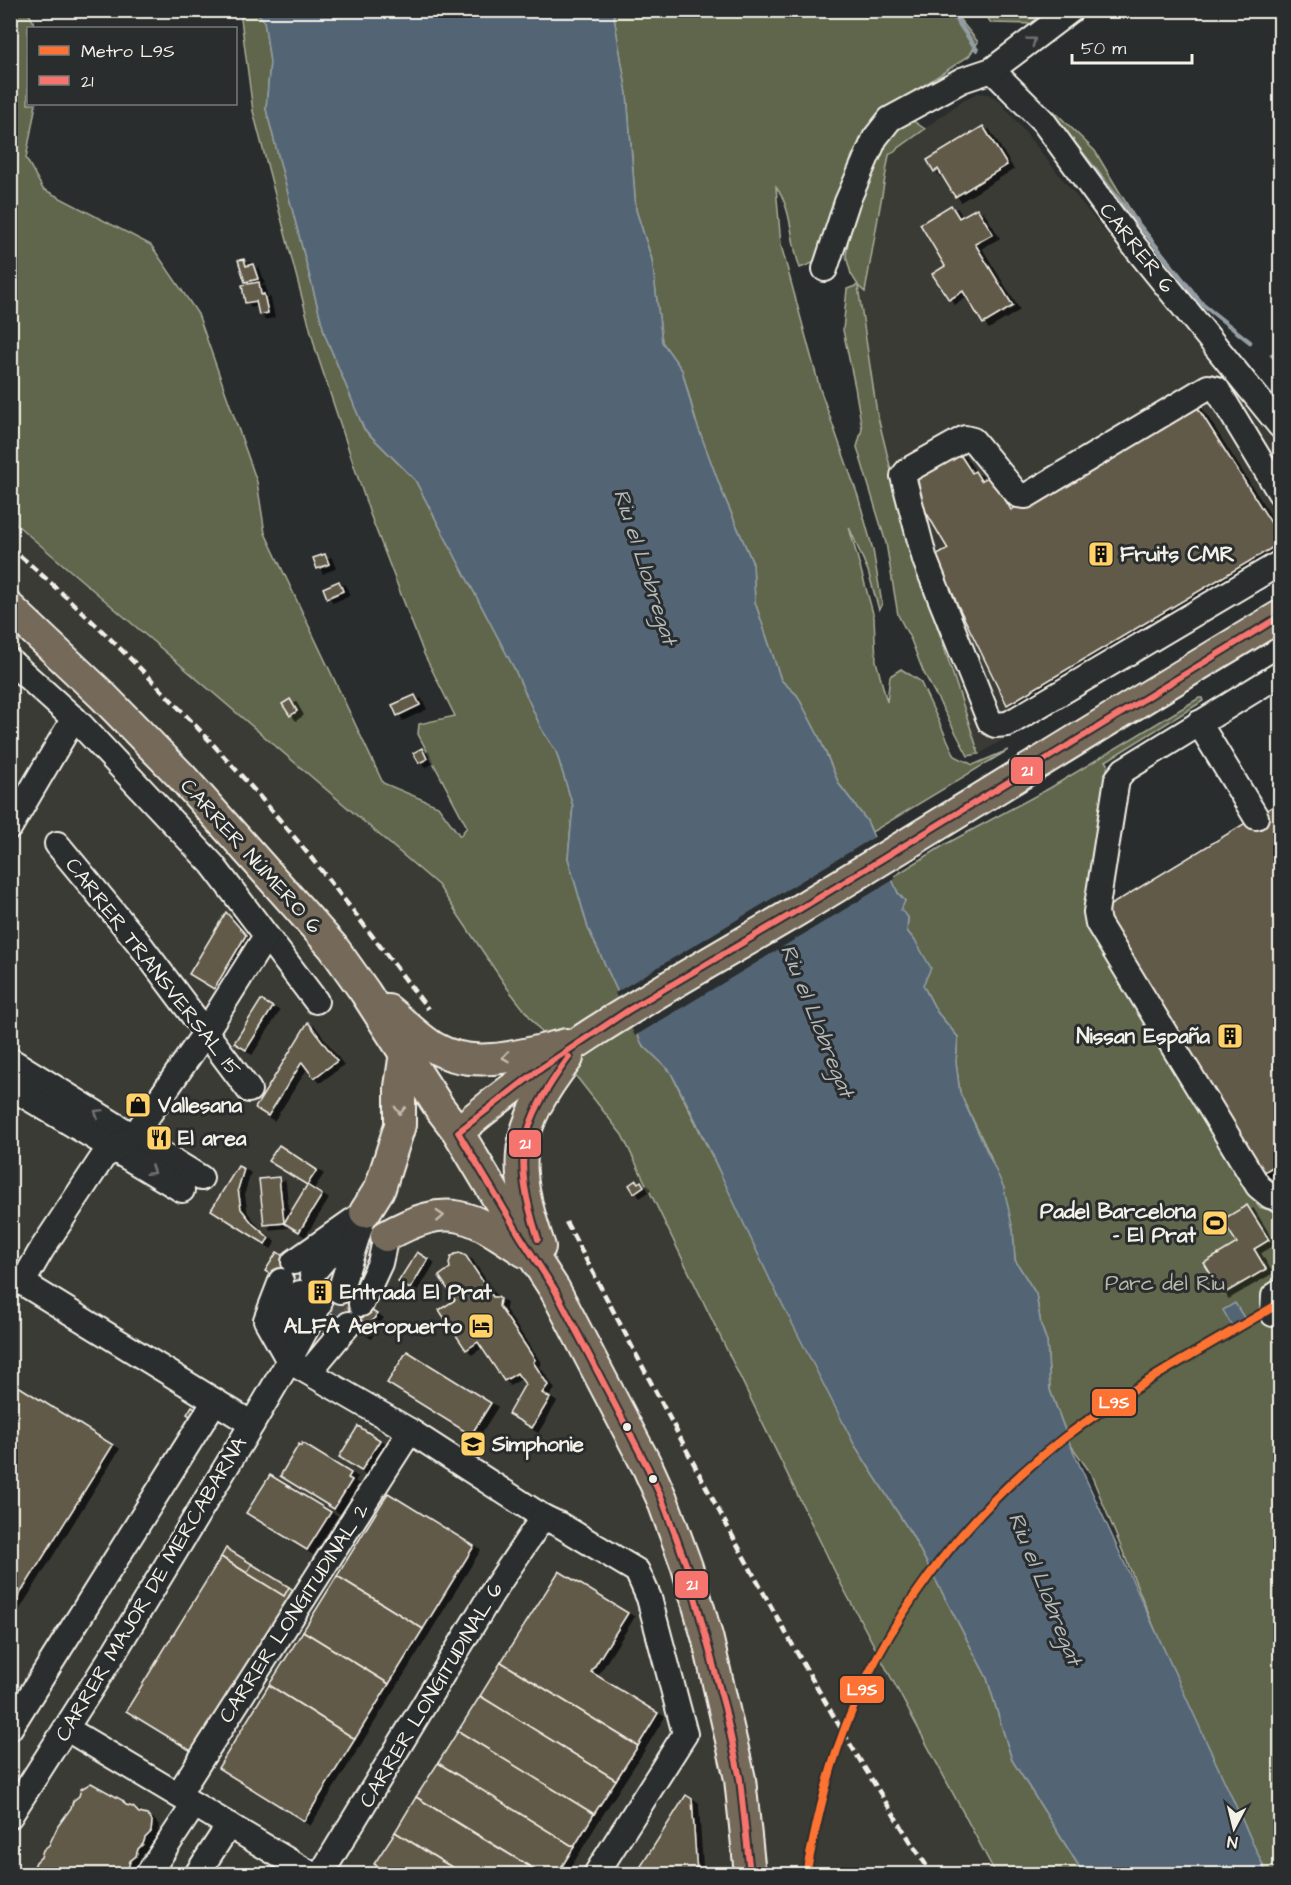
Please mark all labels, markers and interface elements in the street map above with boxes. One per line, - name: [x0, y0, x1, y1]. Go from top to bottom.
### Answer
- legend: [27, 27, 237, 105]
- scale bar: [1072, 27, 1192, 65]
- text: 50 m: [1081, 36, 1126, 61]
- one-way arrow: [1025, 37, 1036, 48]
- text: Metro L9S: [81, 39, 174, 64]
- text: 21: [81, 69, 94, 94]
- street label: CARRER 6: [1093, 197, 1181, 299]
- water label: Riu el Llobregat: [604, 485, 685, 651]
- building icon: Fruits CMR: [1086, 539, 1116, 569]
- place label: Fruits CMR: [1120, 540, 1235, 569]
- line badge: 21: [1010, 756, 1044, 785]
- text: 21: [1020, 760, 1034, 782]
- street label: CARRER NÚMERO 6: [173, 772, 329, 940]
- street label: CARRER TRANSVERSAL 15: [58, 852, 248, 1083]
- water label: Riu el Llobregat: [771, 940, 863, 1104]
- building icon: Nissan España: [1215, 1021, 1245, 1051]
- place label: Nissan España: [1076, 1022, 1210, 1052]
- one-way arrow: [501, 1050, 510, 1062]
- shop icon: Vallesana: [123, 1090, 153, 1120]
- place label: Vallesana: [157, 1091, 243, 1120]
- one-way arrow: [394, 1106, 406, 1115]
- one-way arrow: [94, 1109, 104, 1121]
- restaurant icon: El area: [144, 1123, 174, 1153]
- place label: El area: [178, 1124, 247, 1153]
- line badge: 21: [508, 1129, 542, 1158]
- text: 21: [518, 1133, 532, 1155]
- one-way arrow: [144, 1163, 155, 1174]
- place label: Padel Barcelona - El Prat: [1040, 1197, 1196, 1250]
- sports icon: Padel Barcelona - El Prat: [1200, 1208, 1230, 1238]
- one-way arrow: [436, 1210, 445, 1223]
- park label: Parc del Riu: [1105, 1269, 1225, 1298]
- building icon: Entrada El Prat: [305, 1277, 335, 1307]
- place label: Entrada El Prat: [340, 1278, 492, 1307]
- hotel icon: ALFA Aeropuerto: [466, 1311, 496, 1341]
- place label: ALFA Aeropuerto: [284, 1312, 462, 1342]
- line badge: L9S: [1091, 1388, 1137, 1417]
- text: L9S: [1099, 1392, 1130, 1414]
- unlabelled marker: [621, 1421, 633, 1433]
- school or university icon: Simphonie: [458, 1429, 488, 1459]
- place label: Simphonie: [491, 1430, 585, 1460]
- street label: CARRER MAJOR DE MERCABARNA: [48, 1431, 254, 1747]
- unlabelled marker: [647, 1473, 659, 1485]
- street label: CARRER LONGITUDINAL 2: [212, 1497, 376, 1729]
- water label: Riu el Llobregat: [999, 1508, 1091, 1672]
- line badge: 21: [674, 1570, 709, 1599]
- text: 21: [685, 1574, 699, 1596]
- street label: CARRER LONGITUDINAL 6: [352, 1577, 510, 1813]
- line badge: L9S: [839, 1675, 885, 1704]
- text: L9S: [847, 1679, 878, 1701]
- north arrow: [1204, 1798, 1264, 1858]
- text: N: [1226, 1830, 1239, 1853]

